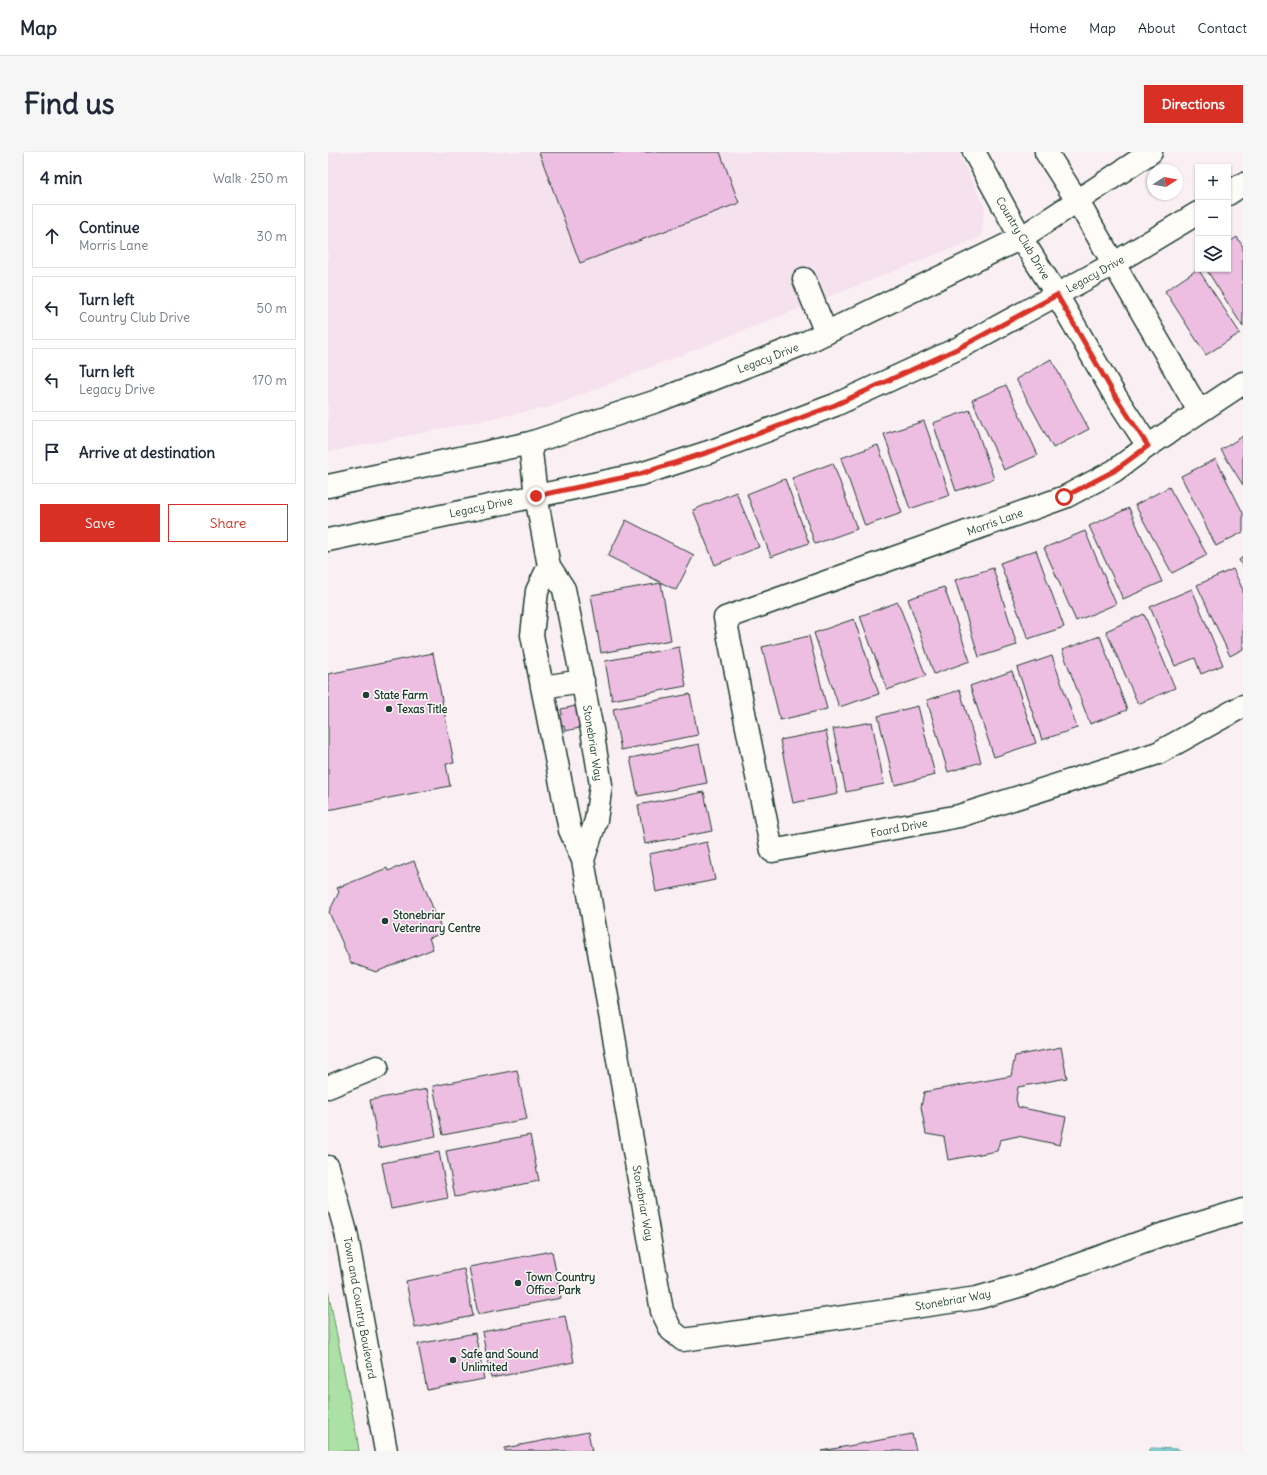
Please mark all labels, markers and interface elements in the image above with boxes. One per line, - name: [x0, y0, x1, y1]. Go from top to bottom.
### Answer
- text: Map: [20, 16, 57, 40]
- text: Home: [1029, 19, 1067, 37]
- text: Map: [1089, 19, 1116, 37]
- text: About: [1138, 19, 1176, 37]
- text: Contact: [1198, 19, 1247, 37]
- button: Directions: [1144, 85, 1243, 123]
- text: Find us: [24, 86, 115, 122]
- north arrow: [1147, 164, 1183, 200]
- map controls: [1195, 164, 1231, 272]
- button: +: [1195, 164, 1231, 200]
- text: 4 min: [40, 167, 82, 189]
- text: Walk · 250 m: [213, 170, 288, 187]
- street label: Country Club Drive: [993, 194, 1053, 282]
- button: −: [1195, 200, 1231, 236]
- text: Continue: [79, 218, 140, 237]
- icon: ahead: [41, 225, 63, 247]
- text: 30 m: [257, 228, 287, 245]
- button: layers: [1195, 236, 1231, 272]
- text: Morris Lane: [79, 237, 148, 254]
- street label: Legacy Drive: [1063, 252, 1127, 296]
- text: Turn left: [79, 290, 134, 309]
- icon: left: [41, 297, 63, 319]
- text: 50 m: [256, 300, 287, 317]
- text: Country Club Drive: [79, 309, 190, 326]
- street label: Legacy Drive: [735, 340, 801, 376]
- text: Turn left: [79, 362, 134, 381]
- icon: left: [41, 369, 63, 391]
- text: 170 m: [252, 372, 287, 389]
- text: Legacy Drive: [79, 381, 155, 398]
- icon: arrive: [41, 441, 63, 463]
- text: Arrive at destination: [79, 443, 215, 462]
- route end: [527, 487, 545, 505]
- route start: [1055, 488, 1073, 506]
- street label: Legacy Drive: [448, 493, 514, 521]
- button: Save: [40, 504, 160, 542]
- button: Share: [168, 504, 288, 542]
- street label: Morris Lane: [965, 505, 1025, 539]
- place label: State Farm: [374, 688, 429, 702]
- marker: State Farm: [361, 690, 371, 700]
- place label: Texas Title: [397, 702, 447, 716]
- marker: Texas Title: [384, 704, 394, 714]
- street label: Stonebriar Way: [580, 704, 606, 782]
- street label: Foard Drive: [869, 816, 929, 840]
- place label: Stonebriar Veterinary Centre: [393, 908, 481, 936]
- marker: Stonebriar Veterinary Centre: [380, 916, 390, 926]
- street label: Stonebriar Way: [629, 1164, 657, 1242]
- street label: Town and Country Boulevard: [341, 1236, 380, 1381]
- place label: Town Country Office Park: [526, 1270, 595, 1297]
- marker: Town Country Office Park: [513, 1278, 523, 1288]
- street label: Stonebriar Way: [914, 1286, 992, 1314]
- place label: Safe and Sound Unlimited: [461, 1347, 539, 1374]
- marker: Safe and Sound Unlimited: [448, 1355, 458, 1365]

